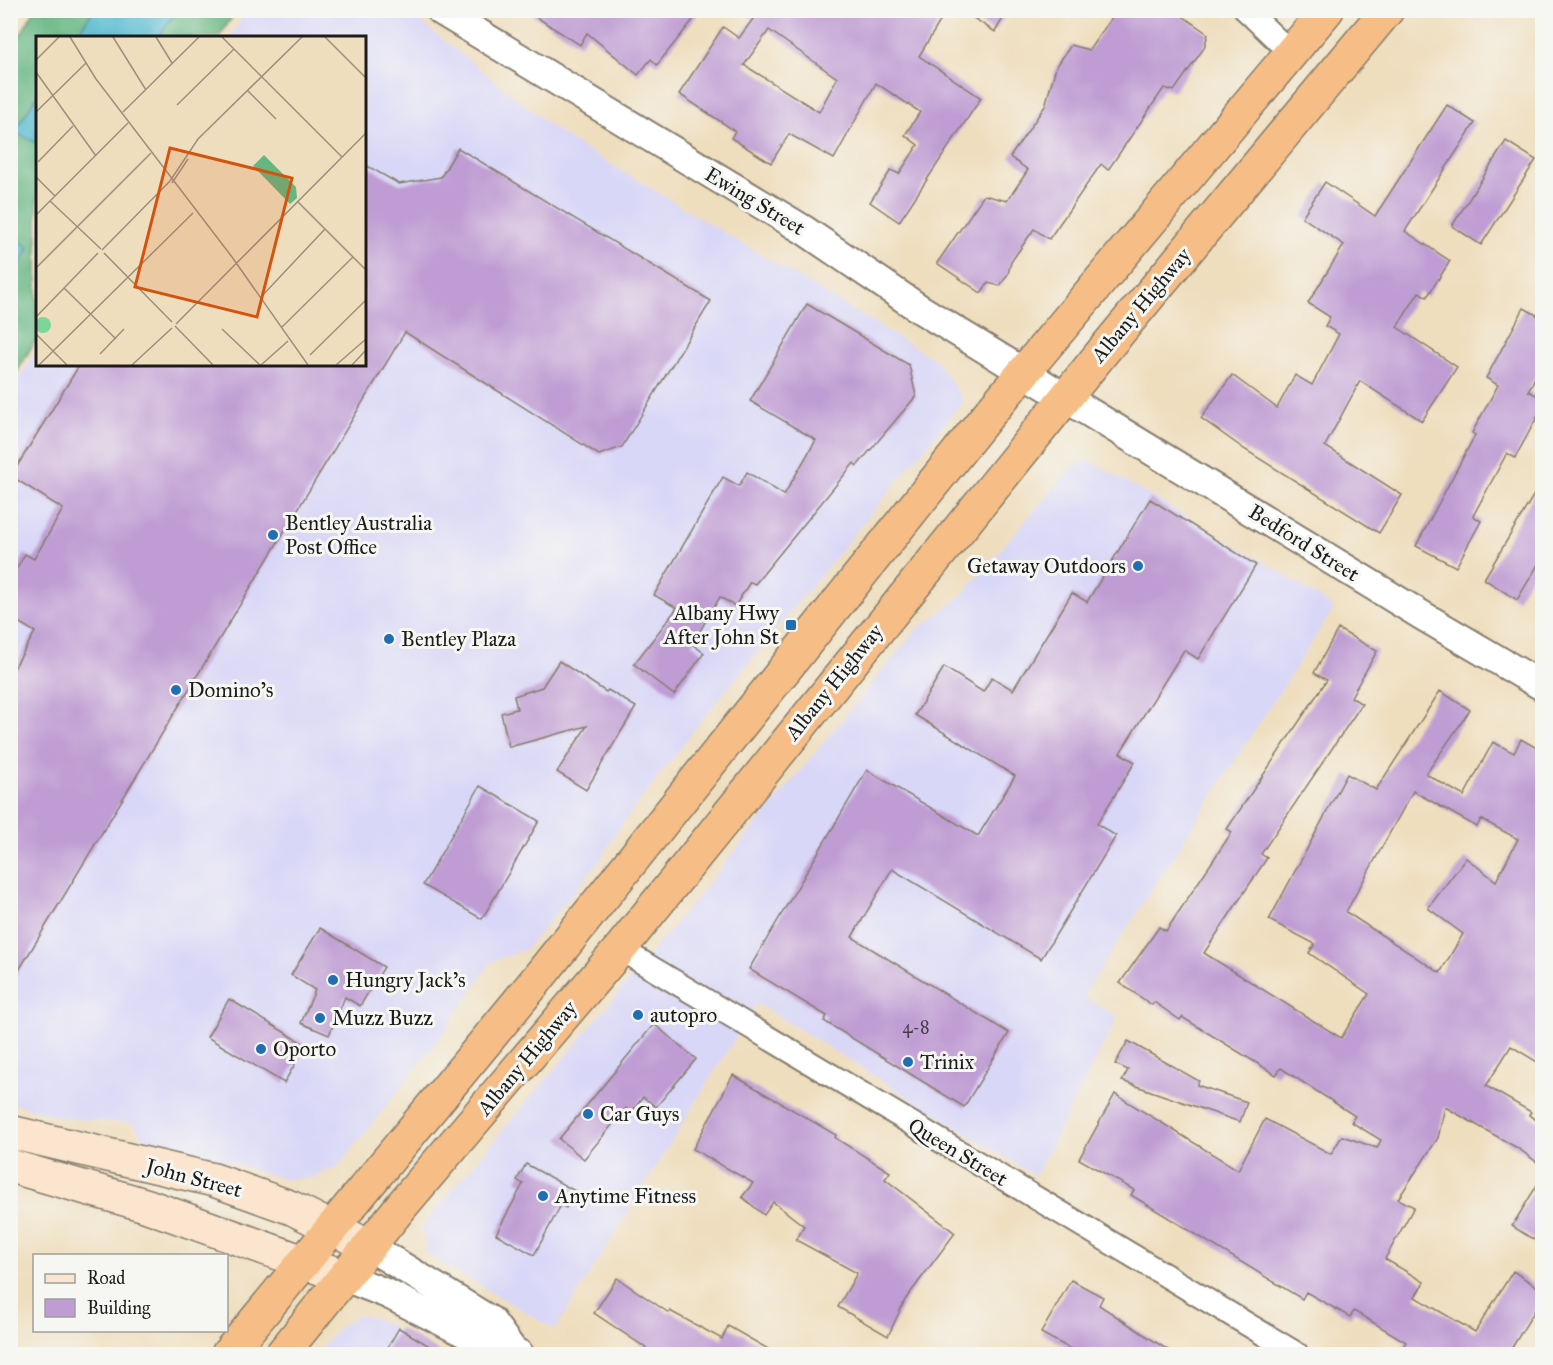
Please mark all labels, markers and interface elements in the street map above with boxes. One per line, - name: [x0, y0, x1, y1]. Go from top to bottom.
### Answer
- inset map: [36, 36, 366, 366]
- street label: Ewing Street: [700, 161, 810, 241]
- street label: Albany Highway: [1085, 242, 1197, 368]
- street label: Bedford Street: [1244, 499, 1365, 588]
- place label: Bentley Australia Post Office: [285, 510, 432, 560]
- marker: Bentley Australia Post Office: [266, 528, 280, 542]
- place label: Getaway Outdoors: [967, 553, 1126, 579]
- marker: Getaway Outdoors: [1131, 559, 1145, 573]
- place label: Albany Hwy After John St: [662, 600, 780, 650]
- street label: Albany Highway: [779, 618, 889, 746]
- marker: Albany Hwy After John St: [784, 618, 798, 632]
- place label: Bentley Plaza: [401, 626, 516, 652]
- marker: Bentley Plaza: [382, 632, 396, 646]
- place label: Domino's: [188, 677, 274, 703]
- marker: Domino's: [169, 683, 183, 697]
- place label: Hungry Jack's: [345, 967, 466, 993]
- marker: Hungry Jack's: [326, 973, 340, 987]
- street label: Albany Highway: [471, 995, 583, 1121]
- place label: autopro: [650, 1002, 717, 1028]
- place label: Muzz Buzz: [332, 1005, 433, 1031]
- marker: autopro: [631, 1008, 645, 1022]
- marker: Muzz Buzz: [313, 1011, 327, 1025]
- house number: 4-8: [903, 1016, 930, 1038]
- place label: Oporto: [273, 1036, 337, 1062]
- marker: Oporto: [254, 1042, 268, 1056]
- place label: Trinix: [920, 1049, 975, 1075]
- marker: Trinix: [901, 1055, 915, 1069]
- place label: Car Guys: [600, 1101, 679, 1127]
- marker: Car Guys: [581, 1107, 595, 1121]
- street label: Queen Street: [903, 1112, 1013, 1192]
- street label: John Street: [141, 1152, 245, 1203]
- place label: Anytime Fitness: [554, 1183, 696, 1209]
- marker: Anytime Fitness: [536, 1189, 550, 1203]
- legend: [33, 1254, 228, 1332]
- text: Road: [87, 1267, 125, 1289]
- text: Building: [87, 1297, 151, 1320]

